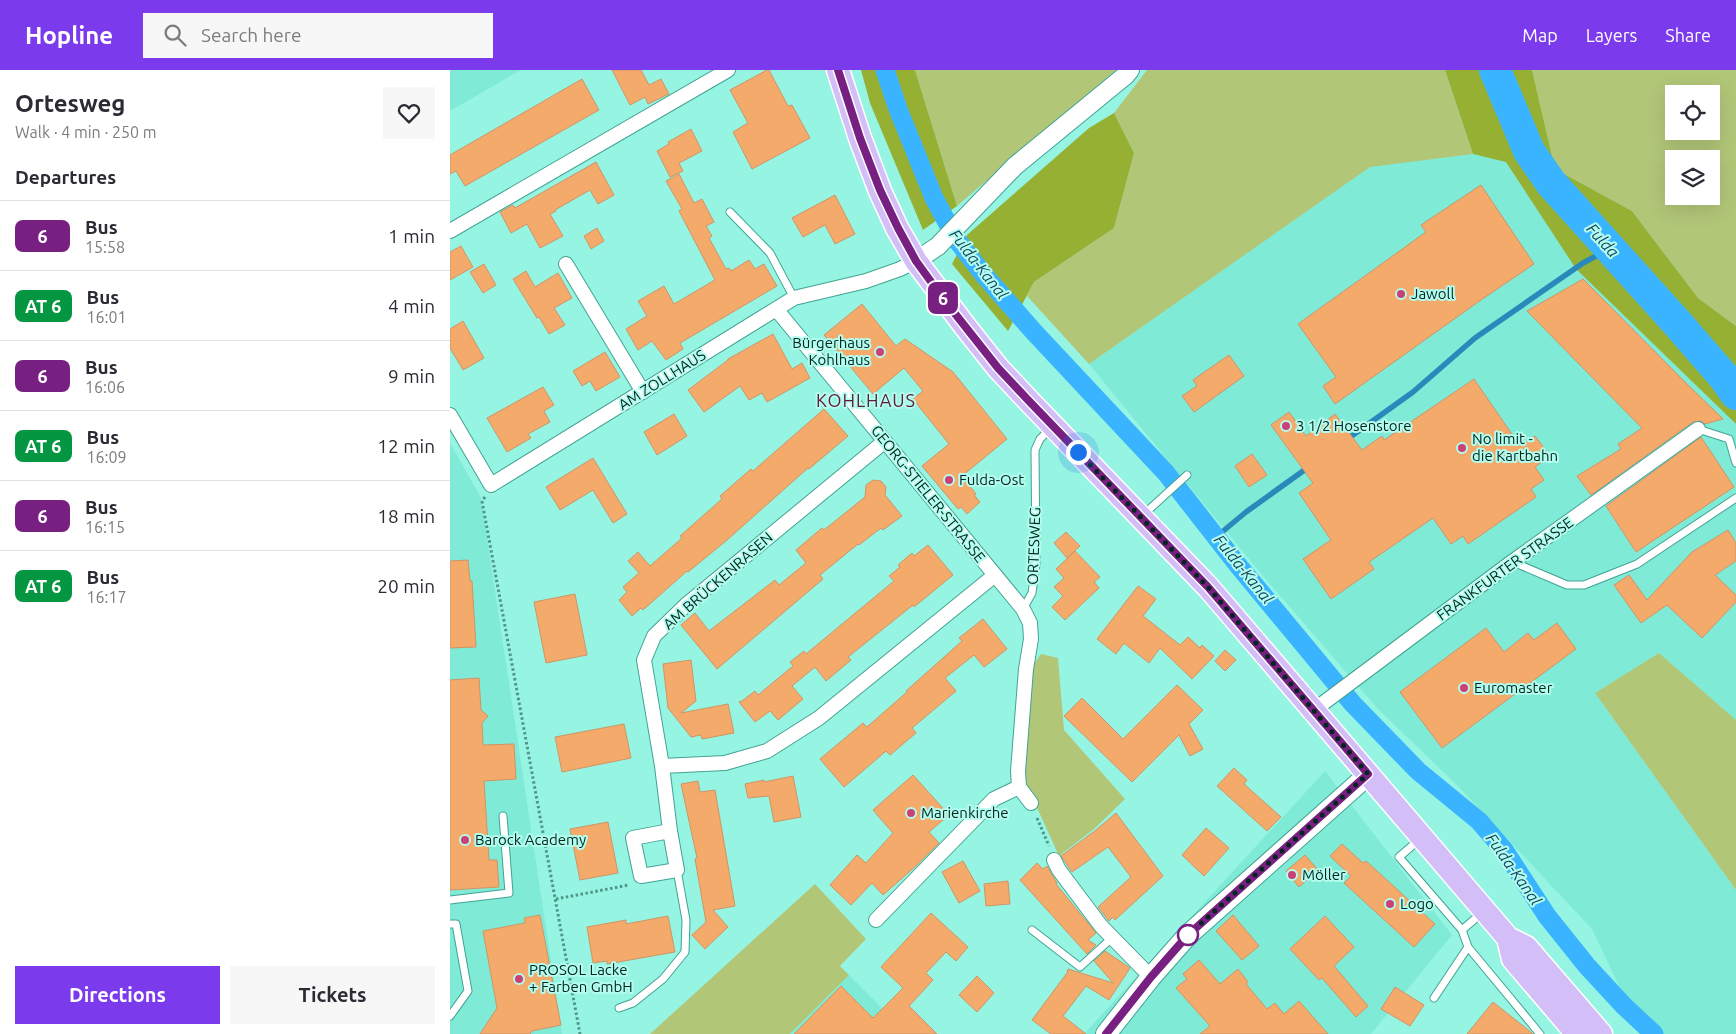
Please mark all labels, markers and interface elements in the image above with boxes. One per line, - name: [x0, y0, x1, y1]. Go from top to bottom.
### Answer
- search box: [143, 13, 493, 58]
- icon: search: [161, 21, 189, 49]
- text: Hopline: [25, 22, 113, 49]
- text: Search here: [201, 24, 301, 46]
- text: Map: [1522, 25, 1558, 45]
- text: Layers: [1586, 25, 1637, 45]
- text: Share: [1665, 25, 1711, 45]
- map controls: [1665, 85, 1720, 205]
- button: locate: [1665, 85, 1720, 140]
- button: heart: [383, 87, 435, 139]
- text: Ortesweg: [15, 90, 125, 117]
- text: Walk · 4 min · 250 m: [15, 123, 157, 141]
- button: layers: [1665, 150, 1720, 205]
- text: Departures: [15, 166, 116, 188]
- text: Bus: [85, 216, 118, 238]
- water label: Fulda: [1583, 220, 1623, 261]
- text: 1 min: [388, 225, 435, 247]
- text: 6: [37, 226, 48, 246]
- water label: Fulda-Kanal: [946, 226, 1012, 303]
- text: 15:58: [85, 238, 125, 256]
- line badge: 6: [927, 282, 959, 314]
- place label: Jawoll: [1411, 285, 1454, 302]
- text: Bus: [87, 286, 119, 308]
- text: 6: [938, 288, 948, 308]
- marker: Jawoll: [1395, 288, 1407, 300]
- text: 4 min: [388, 295, 435, 317]
- text: AT 6: [25, 296, 62, 316]
- text: 16:01: [87, 308, 127, 326]
- place label: Bürgerhaus Kohlhaus: [792, 334, 870, 368]
- street label: AM ZOLLHAUS: [615, 346, 709, 413]
- marker: Bürgerhaus Kohlhaus: [874, 346, 886, 358]
- text: Bus: [85, 356, 118, 378]
- text: 9 min: [388, 365, 435, 387]
- text: 6: [37, 366, 48, 386]
- text: 16:06: [85, 378, 125, 396]
- district label: KOHLHAUS: [816, 390, 916, 410]
- place label: 3 1/2 Hosenstore: [1296, 417, 1411, 434]
- marker: 3 1/2 Hosenstore: [1280, 420, 1292, 432]
- street label: GEORG-STIELER-STRASSE: [868, 422, 989, 566]
- text: Bus: [87, 426, 119, 448]
- place label: No limit - die Kartbahn: [1472, 430, 1558, 464]
- text: 12 min: [377, 435, 435, 457]
- text: AT 6: [25, 436, 62, 456]
- your location: [1066, 440, 1091, 465]
- marker: No limit - die Kartbahn: [1456, 442, 1468, 454]
- text: 16:09: [87, 448, 127, 466]
- place label: Fulda-Ost: [959, 471, 1024, 488]
- marker: Fulda-Ost: [943, 474, 955, 486]
- text: Bus: [85, 496, 118, 518]
- text: 18 min: [377, 505, 435, 527]
- text: 6: [37, 506, 48, 526]
- street label: ORTESWEG: [1024, 507, 1043, 585]
- street label: FRANKFURTER STRASSE: [1433, 513, 1576, 624]
- text: 16:15: [85, 518, 125, 536]
- street label: AM BRÜCKENRASEN: [659, 528, 776, 633]
- water label: Fulda-Kanal: [1211, 531, 1278, 608]
- text: Bus: [87, 566, 119, 588]
- text: 20 min: [377, 575, 435, 597]
- text: AT 6: [25, 576, 62, 596]
- text: 16:17: [87, 588, 127, 606]
- place label: Euromaster: [1474, 679, 1553, 696]
- marker: Euromaster: [1458, 682, 1470, 694]
- place label: Marienkirche: [921, 804, 1009, 821]
- marker: Marienkirche: [905, 807, 917, 819]
- water label: Fulda-Kanal: [1483, 830, 1546, 909]
- place label: Barock Academy: [475, 831, 586, 848]
- marker: Barock Academy: [459, 834, 471, 846]
- place label: Möller: [1302, 866, 1346, 883]
- marker: Möller: [1286, 869, 1298, 881]
- place label: Logo: [1400, 895, 1434, 912]
- marker: Logo: [1384, 898, 1396, 910]
- unlabelled marker: [1177, 924, 1199, 946]
- place label: PROSOL Lacke + Farben GmbH: [529, 961, 633, 995]
- button: Directions: [15, 966, 220, 1024]
- button: Tickets: [230, 966, 435, 1024]
- marker: PROSOL Lacke + Farben GmbH: [513, 973, 525, 985]

